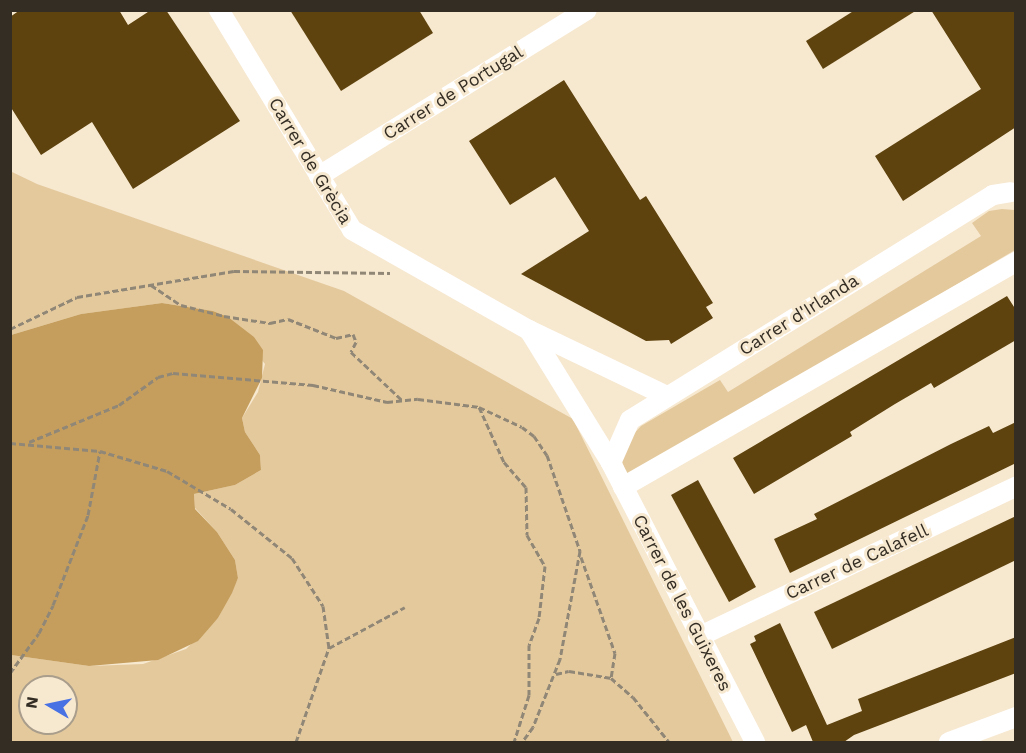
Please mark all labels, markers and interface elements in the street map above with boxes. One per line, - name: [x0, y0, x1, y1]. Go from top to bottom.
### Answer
- street label: Carrer de Portugal: [379, 41, 527, 145]
- street label: Carrer de Grècia: [264, 94, 356, 228]
- street label: Carrer d'Irlanda: [735, 269, 863, 361]
- street label: Carrer de les Guixeres: [628, 511, 736, 695]
- street label: Carrer de Calafell: [782, 519, 932, 605]
- north arrow: [18, 675, 78, 735]
- text: N: [21, 695, 42, 710]

